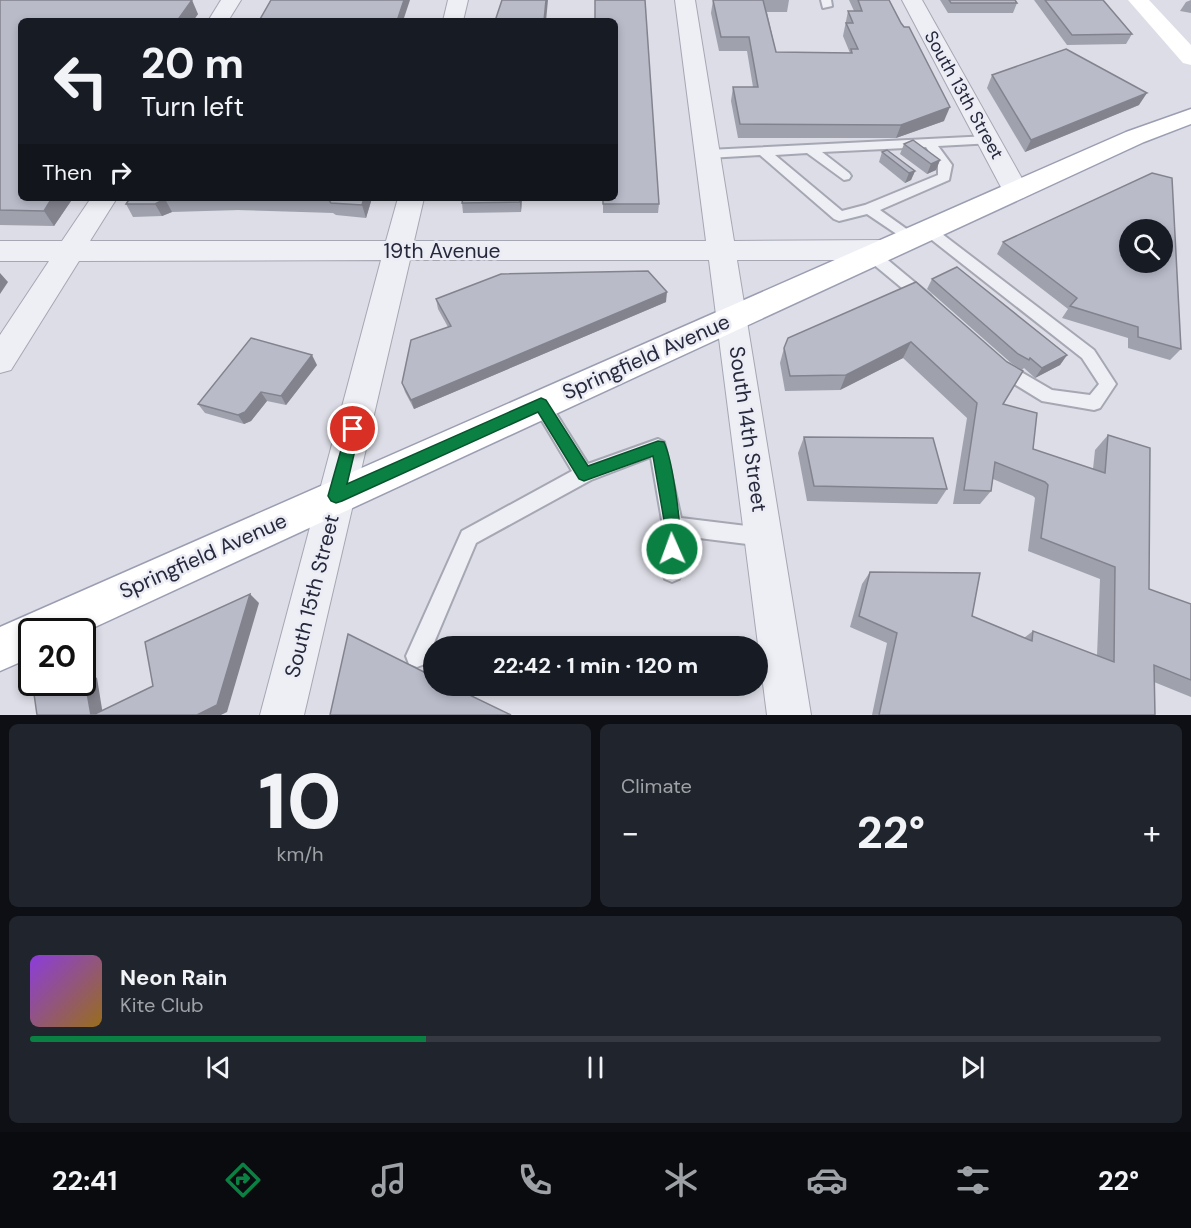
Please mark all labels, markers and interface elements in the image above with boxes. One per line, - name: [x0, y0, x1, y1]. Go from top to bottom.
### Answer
- street label: South 13th Street: [919, 27, 1009, 163]
- text: 20 m: [141, 36, 244, 91]
- icon: left: [42, 42, 120, 120]
- text: Turn left: [141, 89, 244, 124]
- icon: right: [104, 156, 137, 189]
- text: Then: [42, 158, 92, 187]
- map controls: [1119, 219, 1173, 273]
- button: search: [1119, 219, 1173, 273]
- street label: 19th Avenue: [384, 237, 501, 265]
- street label: Springfield Avenue: [558, 307, 734, 406]
- street label: South 14th Street: [722, 344, 774, 514]
- pin: [327, 403, 378, 454]
- icon: arrive: [336, 412, 369, 445]
- street label: Springfield Avenue: [115, 506, 291, 605]
- street label: South 15th Street: [278, 511, 346, 681]
- position arrow: [640, 517, 704, 581]
- speed limit sign: 20: [18, 618, 96, 696]
- text: 22:42 · 1 min · 120 m: [493, 651, 698, 680]
- text: 10: [258, 751, 342, 852]
- text: Climate: [621, 773, 692, 799]
- text: 22°: [857, 803, 925, 862]
- text: −: [621, 811, 639, 854]
- text: +: [1143, 811, 1161, 854]
- text: km/h: [276, 841, 324, 867]
- text: Neon Rain: [120, 963, 227, 992]
- text: Kite Club: [120, 992, 204, 1018]
- icon: previous: [202, 1051, 235, 1084]
- icon: pause: [579, 1051, 612, 1084]
- icon: next: [956, 1051, 989, 1084]
- icon: directions: [222, 1159, 264, 1201]
- icon: music: [368, 1159, 410, 1201]
- icon: phone: [514, 1159, 556, 1201]
- icon: climate: [660, 1159, 702, 1201]
- icon: car: [806, 1159, 848, 1201]
- icon: filters: [952, 1159, 994, 1201]
- text: 22:41: [52, 1163, 117, 1198]
- text: 22°: [1098, 1163, 1139, 1198]

